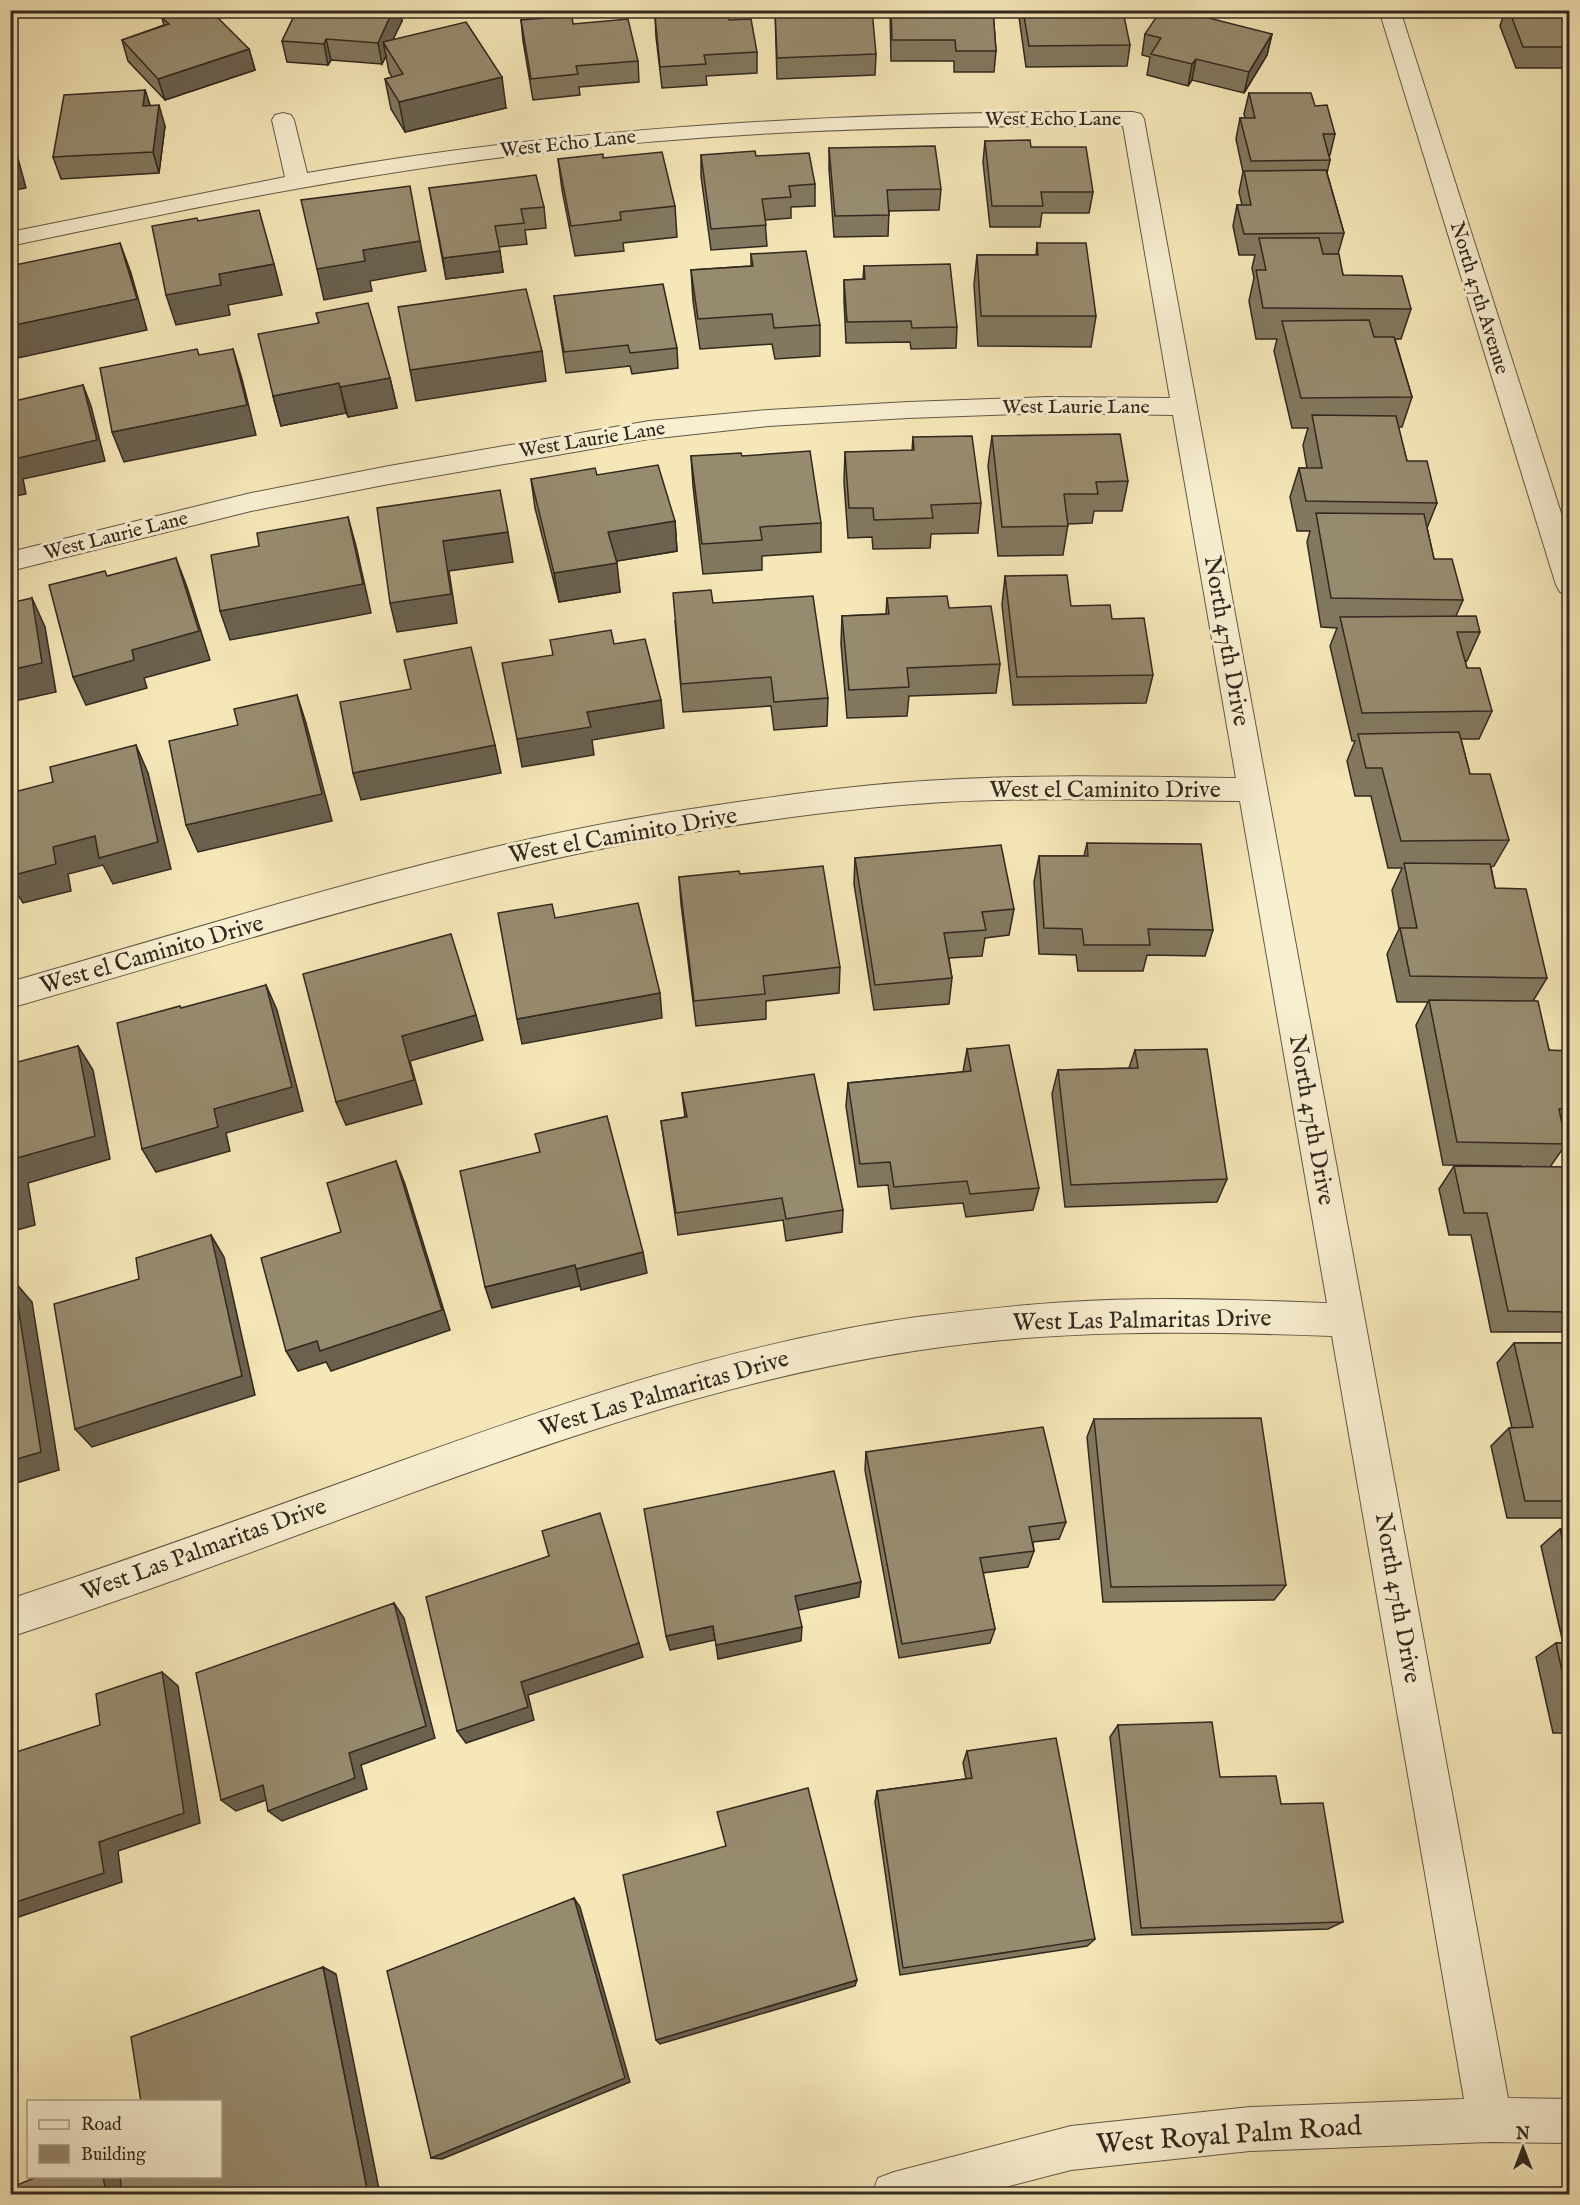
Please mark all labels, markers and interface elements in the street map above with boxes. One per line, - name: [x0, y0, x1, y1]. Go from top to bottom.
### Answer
- street label: West Echo Lane: [985, 107, 1121, 132]
- street label: West Echo Lane: [499, 124, 637, 164]
- street label: North 47th Avenue: [1444, 219, 1514, 377]
- street label: West Laurie Lane: [1002, 395, 1150, 420]
- street label: West Laurie Lane: [517, 416, 667, 464]
- street label: West Laurie Lane: [41, 506, 191, 566]
- street label: North 47th Drive: [1196, 553, 1256, 729]
- street label: West el Caminito Drive: [989, 775, 1221, 806]
- street label: West el Caminito Drive: [506, 801, 740, 871]
- street label: West el Caminito Drive: [37, 908, 267, 1002]
- street label: North 47th Drive: [1281, 1032, 1341, 1208]
- street label: West Las Palmaritas Drive: [1012, 1303, 1272, 1339]
- street label: West Las Palmaritas Drive: [535, 1343, 793, 1445]
- street label: West Las Palmaritas Drive: [77, 1491, 331, 1609]
- street label: North 47th Drive: [1367, 1510, 1427, 1686]
- legend: [27, 2100, 222, 2178]
- street label: West Royal Palm Road: [1095, 2109, 1363, 2163]
- text: Road: [81, 2114, 122, 2137]
- north arrow: [1493, 2118, 1553, 2178]
- text: N: [1515, 2125, 1530, 2145]
- text: Building: [81, 2144, 146, 2167]

